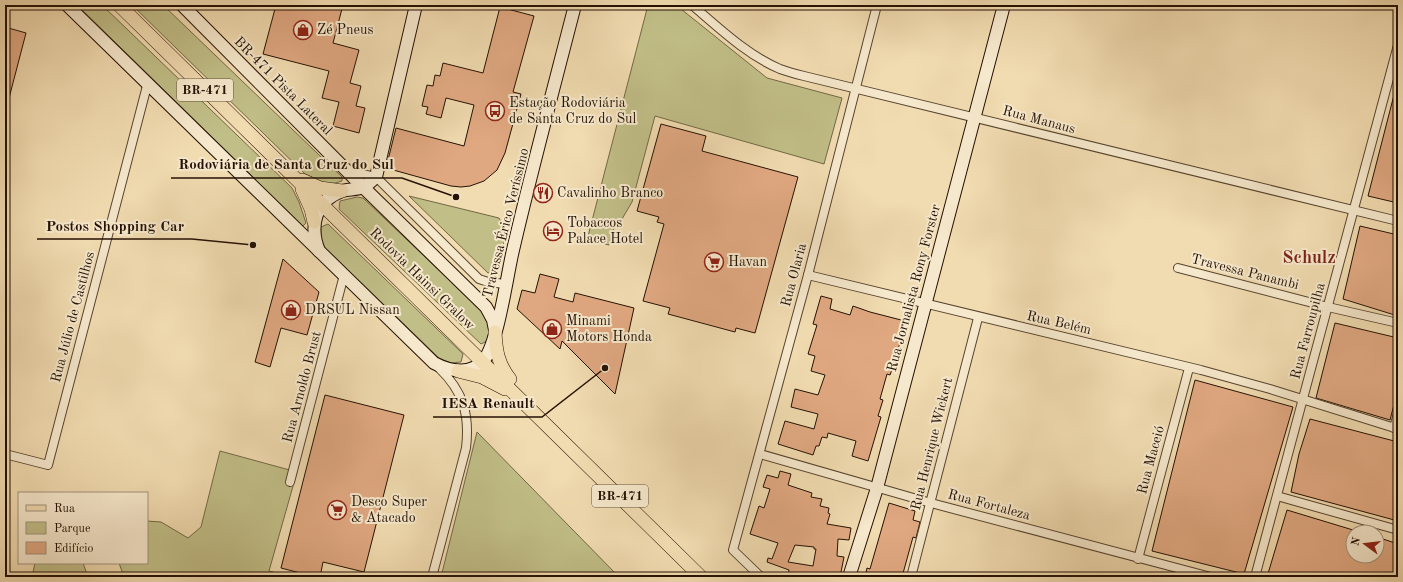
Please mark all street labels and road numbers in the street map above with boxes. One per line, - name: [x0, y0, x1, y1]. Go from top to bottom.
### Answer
- street label: BR-471 Pista Lateral: [231, 34, 335, 138]
- road number: BR-471: [177, 79, 233, 101]
- street label: Rua Manaus: [1001, 104, 1077, 136]
- street label: Travessa Érico Veríssimo: [478, 146, 531, 299]
- street label: Rua Jornalista Rony Forster: [885, 203, 943, 373]
- street label: Rodovia Hainsi Gralow: [367, 225, 477, 333]
- street label: Rua Olaria: [779, 242, 809, 308]
- street label: Rua Júlio de Castilhos: [49, 250, 97, 384]
- street label: Travessa Panambi: [1190, 252, 1301, 292]
- street label: Rua Farroupilha: [1288, 281, 1328, 381]
- street label: Rua Belém: [1025, 309, 1093, 337]
- street label: Rua Arnoldo Brust: [280, 330, 324, 444]
- street label: Rua Henrique Wickert: [909, 376, 955, 512]
- street label: Rua Maceió: [1135, 424, 1167, 496]
- road number: BR-471: [592, 485, 648, 507]
- street label: Rua Fortaleza: [946, 487, 1032, 523]

